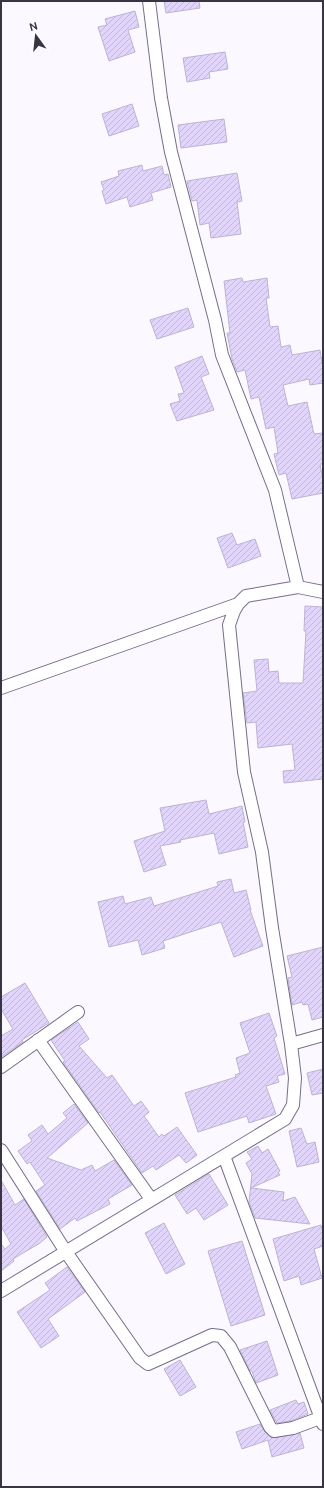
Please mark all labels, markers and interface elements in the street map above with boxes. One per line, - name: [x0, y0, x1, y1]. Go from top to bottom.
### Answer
- north arrow: [16, 16, 56, 56]
- text: N: [28, 19, 39, 33]

